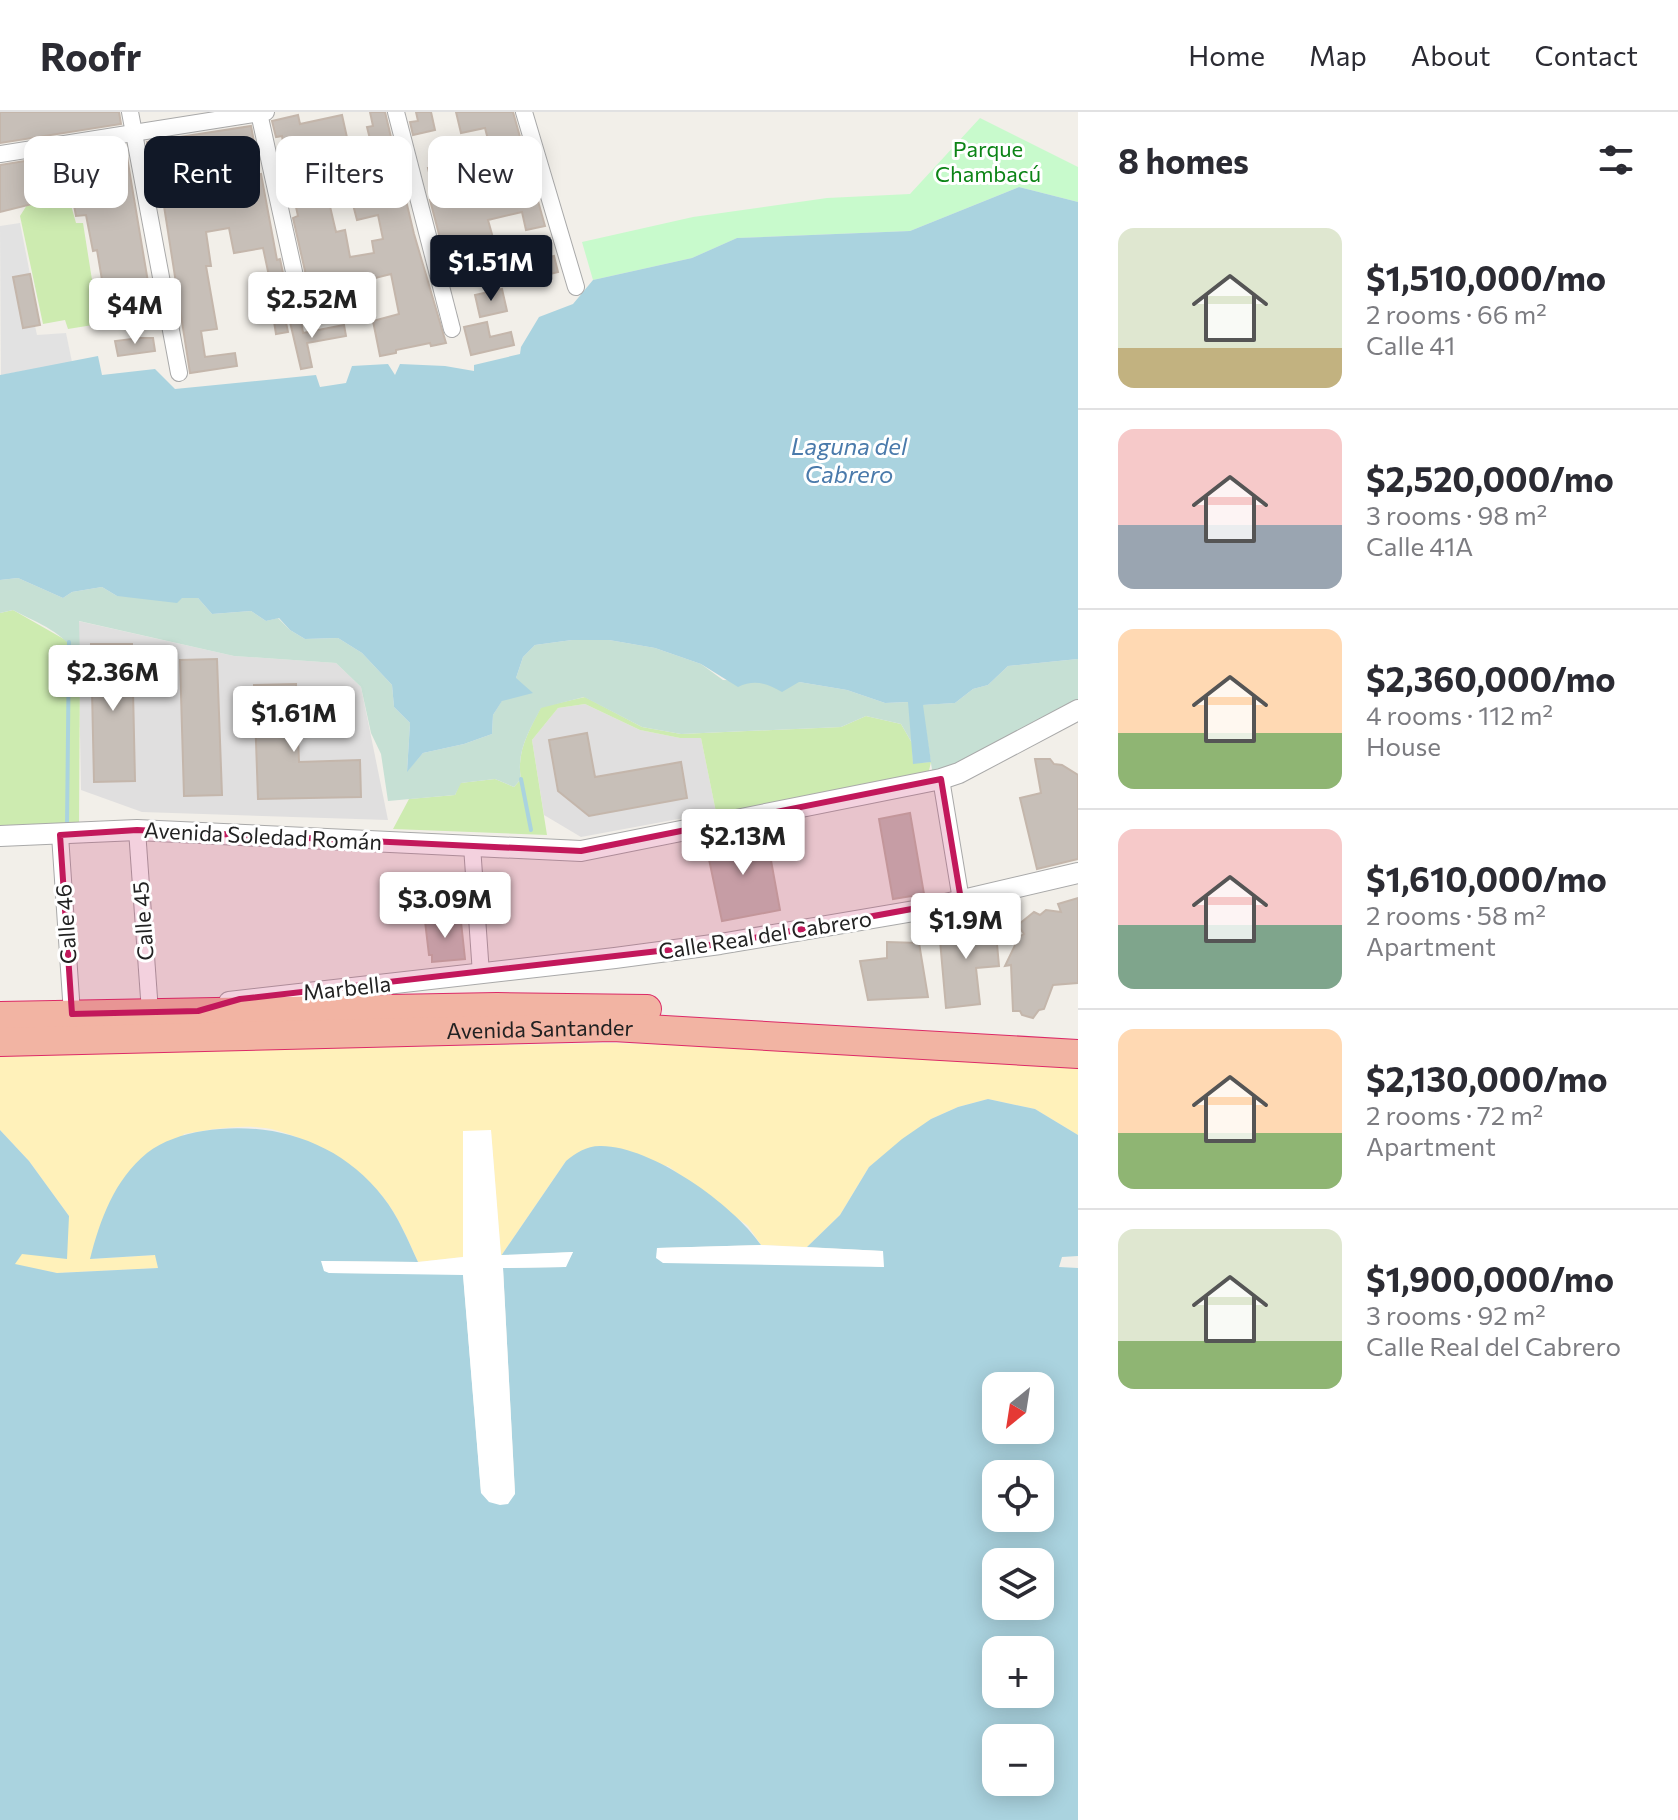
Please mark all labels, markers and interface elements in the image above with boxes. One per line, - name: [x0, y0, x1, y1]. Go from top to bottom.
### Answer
- text: Roofr: [40, 32, 141, 79]
- text: Home: [1188, 38, 1265, 72]
- text: Map: [1309, 38, 1367, 72]
- text: About: [1411, 38, 1491, 72]
- text: Contact: [1535, 38, 1638, 72]
- park label: Parque Chambacú: [935, 135, 1041, 187]
- chip: Buy: [24, 136, 128, 208]
- chip: Rent: [144, 136, 260, 208]
- chip: Filters: [276, 136, 412, 208]
- chip: New: [428, 136, 542, 208]
- icon: filters: [1594, 138, 1638, 182]
- text: 8 homes: [1118, 139, 1249, 181]
- pin: $1.51M: [426, 235, 556, 303]
- text: $1.51M: [448, 245, 534, 276]
- text: $1,510,000/mo: [1366, 256, 1606, 298]
- icon: home: [1182, 260, 1278, 356]
- pin: $2.52M: [247, 272, 377, 340]
- pin: $4M: [96, 278, 174, 346]
- text: $2.52M: [266, 282, 358, 313]
- text: $4M: [107, 288, 163, 319]
- text: 2 rooms · 66 m²: [1366, 298, 1547, 329]
- text: Calle 41: [1366, 329, 1455, 360]
- water label: Laguna del Cabrero: [791, 431, 908, 488]
- text: $2,520,000/mo: [1366, 457, 1614, 499]
- icon: home: [1182, 461, 1278, 557]
- text: 3 rooms · 98 m²: [1366, 499, 1547, 530]
- text: Calle 41A: [1366, 530, 1473, 561]
- pin: $2.36M: [48, 645, 178, 713]
- text: $2.36M: [67, 655, 159, 686]
- text: $2,360,000/mo: [1366, 657, 1616, 699]
- icon: home: [1182, 661, 1278, 757]
- pin: $1.61M: [229, 686, 359, 754]
- text: $1.61M: [251, 696, 337, 727]
- text: 4 rooms · 112 m²: [1366, 699, 1553, 730]
- text: House: [1366, 730, 1441, 761]
- pin: $2.13M: [678, 809, 808, 877]
- street label: Avenida Soledad Román: [143, 816, 383, 855]
- text: $2.13M: [700, 819, 786, 850]
- text: $1,610,000/mo: [1366, 857, 1607, 899]
- icon: home: [1182, 861, 1278, 957]
- pin: $3.09M: [380, 872, 510, 940]
- street label: Calle 45: [126, 880, 159, 962]
- text: $3.09M: [398, 882, 492, 913]
- street label: Calle 46: [49, 883, 82, 965]
- pin: $1.9M: [910, 893, 1022, 961]
- text: 2 rooms · 58 m²: [1366, 899, 1546, 930]
- text: $1.9M: [929, 903, 1003, 934]
- street label: Calle Real del Cabrero: [656, 904, 874, 965]
- text: Apartment: [1366, 930, 1496, 961]
- street label: Marbella: [302, 969, 392, 1006]
- street label: Avenida Santander: [446, 1013, 634, 1044]
- text: $2,130,000/mo: [1366, 1057, 1608, 1099]
- icon: home: [1182, 1061, 1278, 1157]
- text: 2 rooms · 72 m²: [1366, 1099, 1543, 1130]
- text: Apartment: [1366, 1130, 1496, 1161]
- text: $1,900,000/mo: [1366, 1257, 1614, 1299]
- icon: home: [1182, 1261, 1278, 1357]
- text: 3 rooms · 92 m²: [1366, 1299, 1546, 1330]
- text: Calle Real del Cabrero: [1366, 1330, 1621, 1361]
- north arrow: [982, 1372, 1054, 1444]
- map controls: [982, 1372, 1054, 1796]
- button: locate: [982, 1460, 1054, 1532]
- button: layers: [982, 1548, 1054, 1620]
- button: +: [982, 1636, 1054, 1708]
- button: −: [982, 1724, 1054, 1796]

